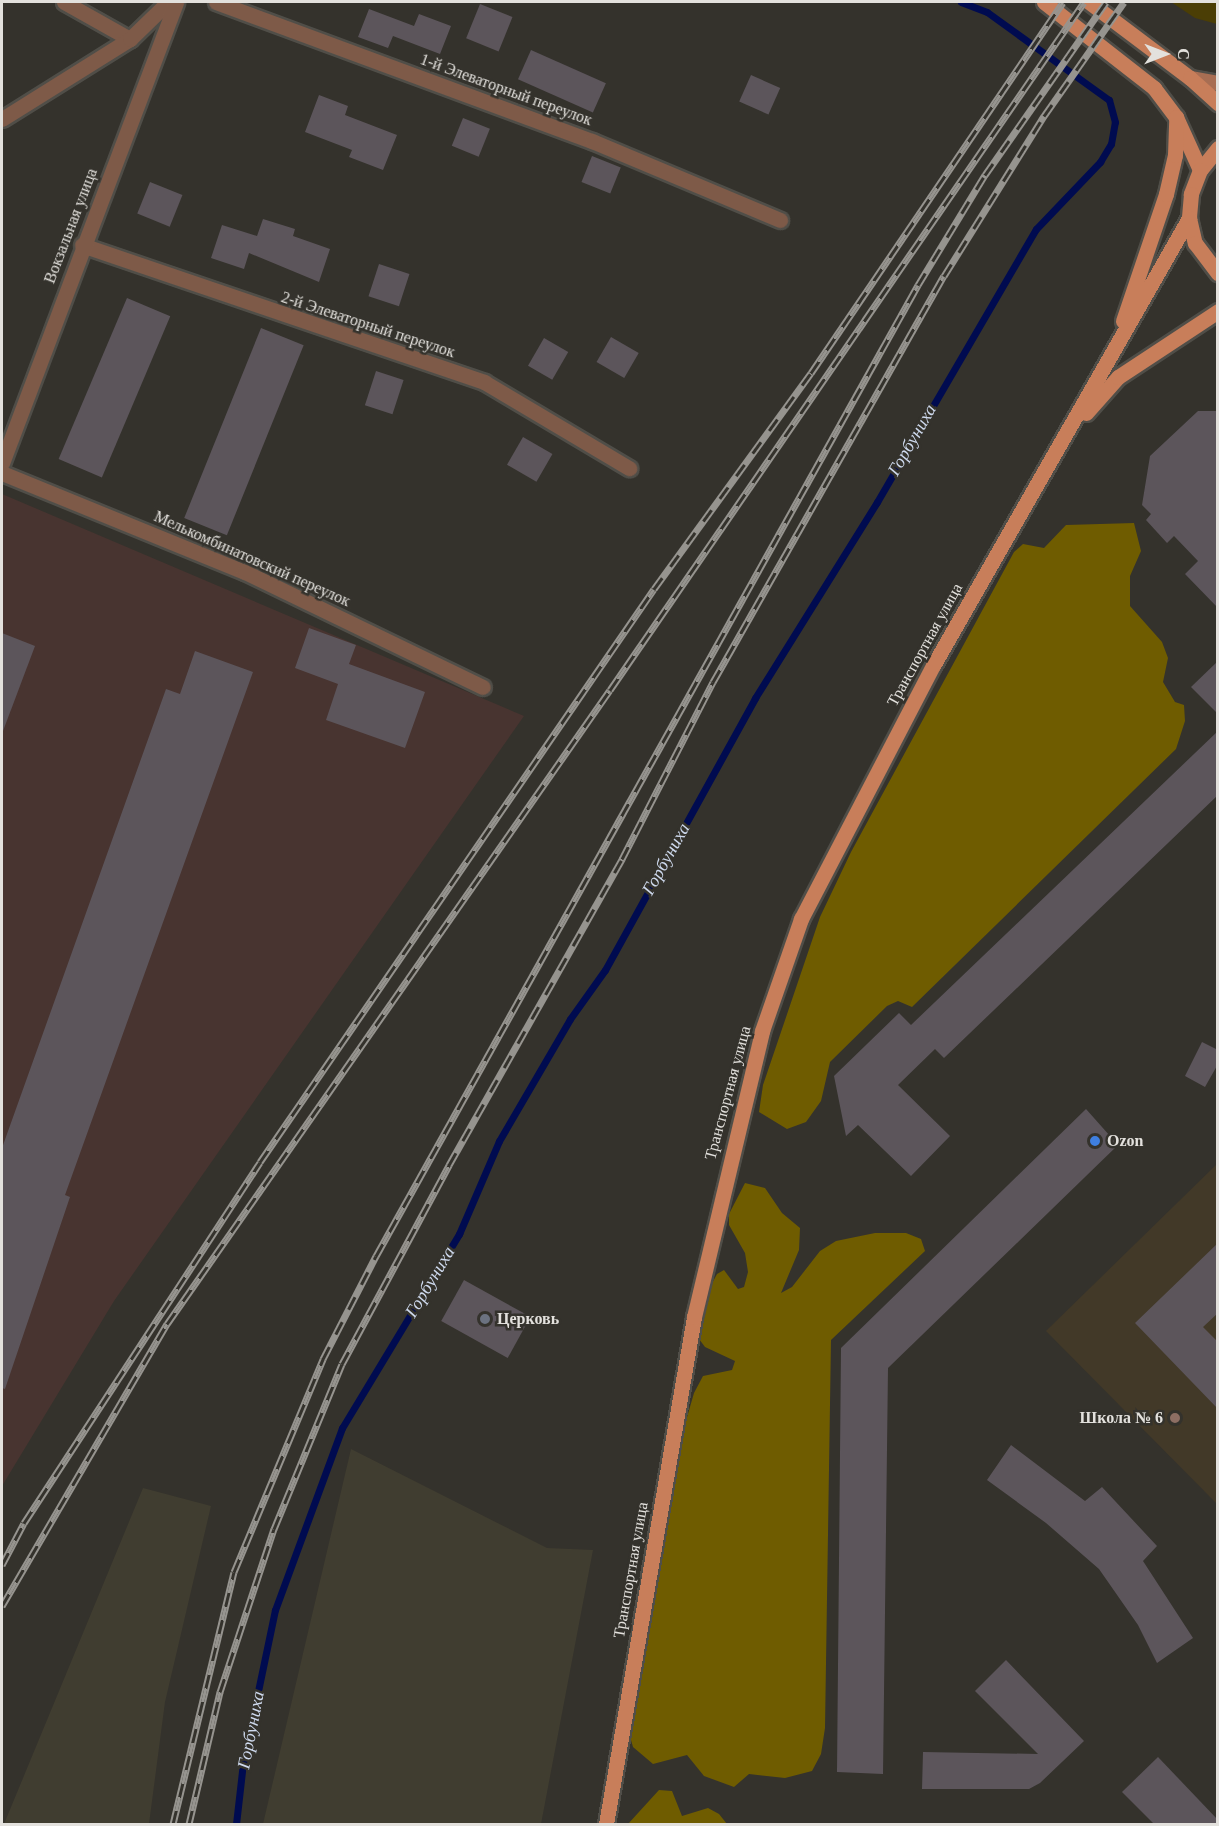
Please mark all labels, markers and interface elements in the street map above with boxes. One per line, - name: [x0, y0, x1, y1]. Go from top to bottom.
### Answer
- north arrow: [1135, 24, 1195, 84]
- text: С: [1175, 48, 1192, 60]
- street label: 1-й Элеваторный переулок: [417, 50, 595, 130]
- street label: Вокзальная улица: [40, 166, 102, 286]
- street label: 2-й Элеваторный переулок: [279, 288, 457, 362]
- water label: Горбуниха: [883, 400, 941, 480]
- street label: Мелькомбинатовский переулок: [151, 507, 353, 611]
- street label: Транспортная улица: [883, 580, 967, 710]
- water label: Горбуниха: [637, 819, 695, 899]
- street label: Транспортная улица: [701, 1024, 755, 1162]
- place label: Ozon: [1107, 1131, 1143, 1151]
- marker: Ozon: [1088, 1134, 1102, 1148]
- water label: Горбуниха: [400, 1243, 460, 1321]
- place label: Церковь: [497, 1309, 559, 1329]
- marker: Церковь: [478, 1312, 492, 1326]
- place label: Школа № 6: [1080, 1408, 1163, 1428]
- marker: Школа № 6: [1168, 1411, 1182, 1425]
- street label: Транспортная улица: [610, 1500, 652, 1640]
- water label: Горбуниха: [233, 1689, 269, 1771]

